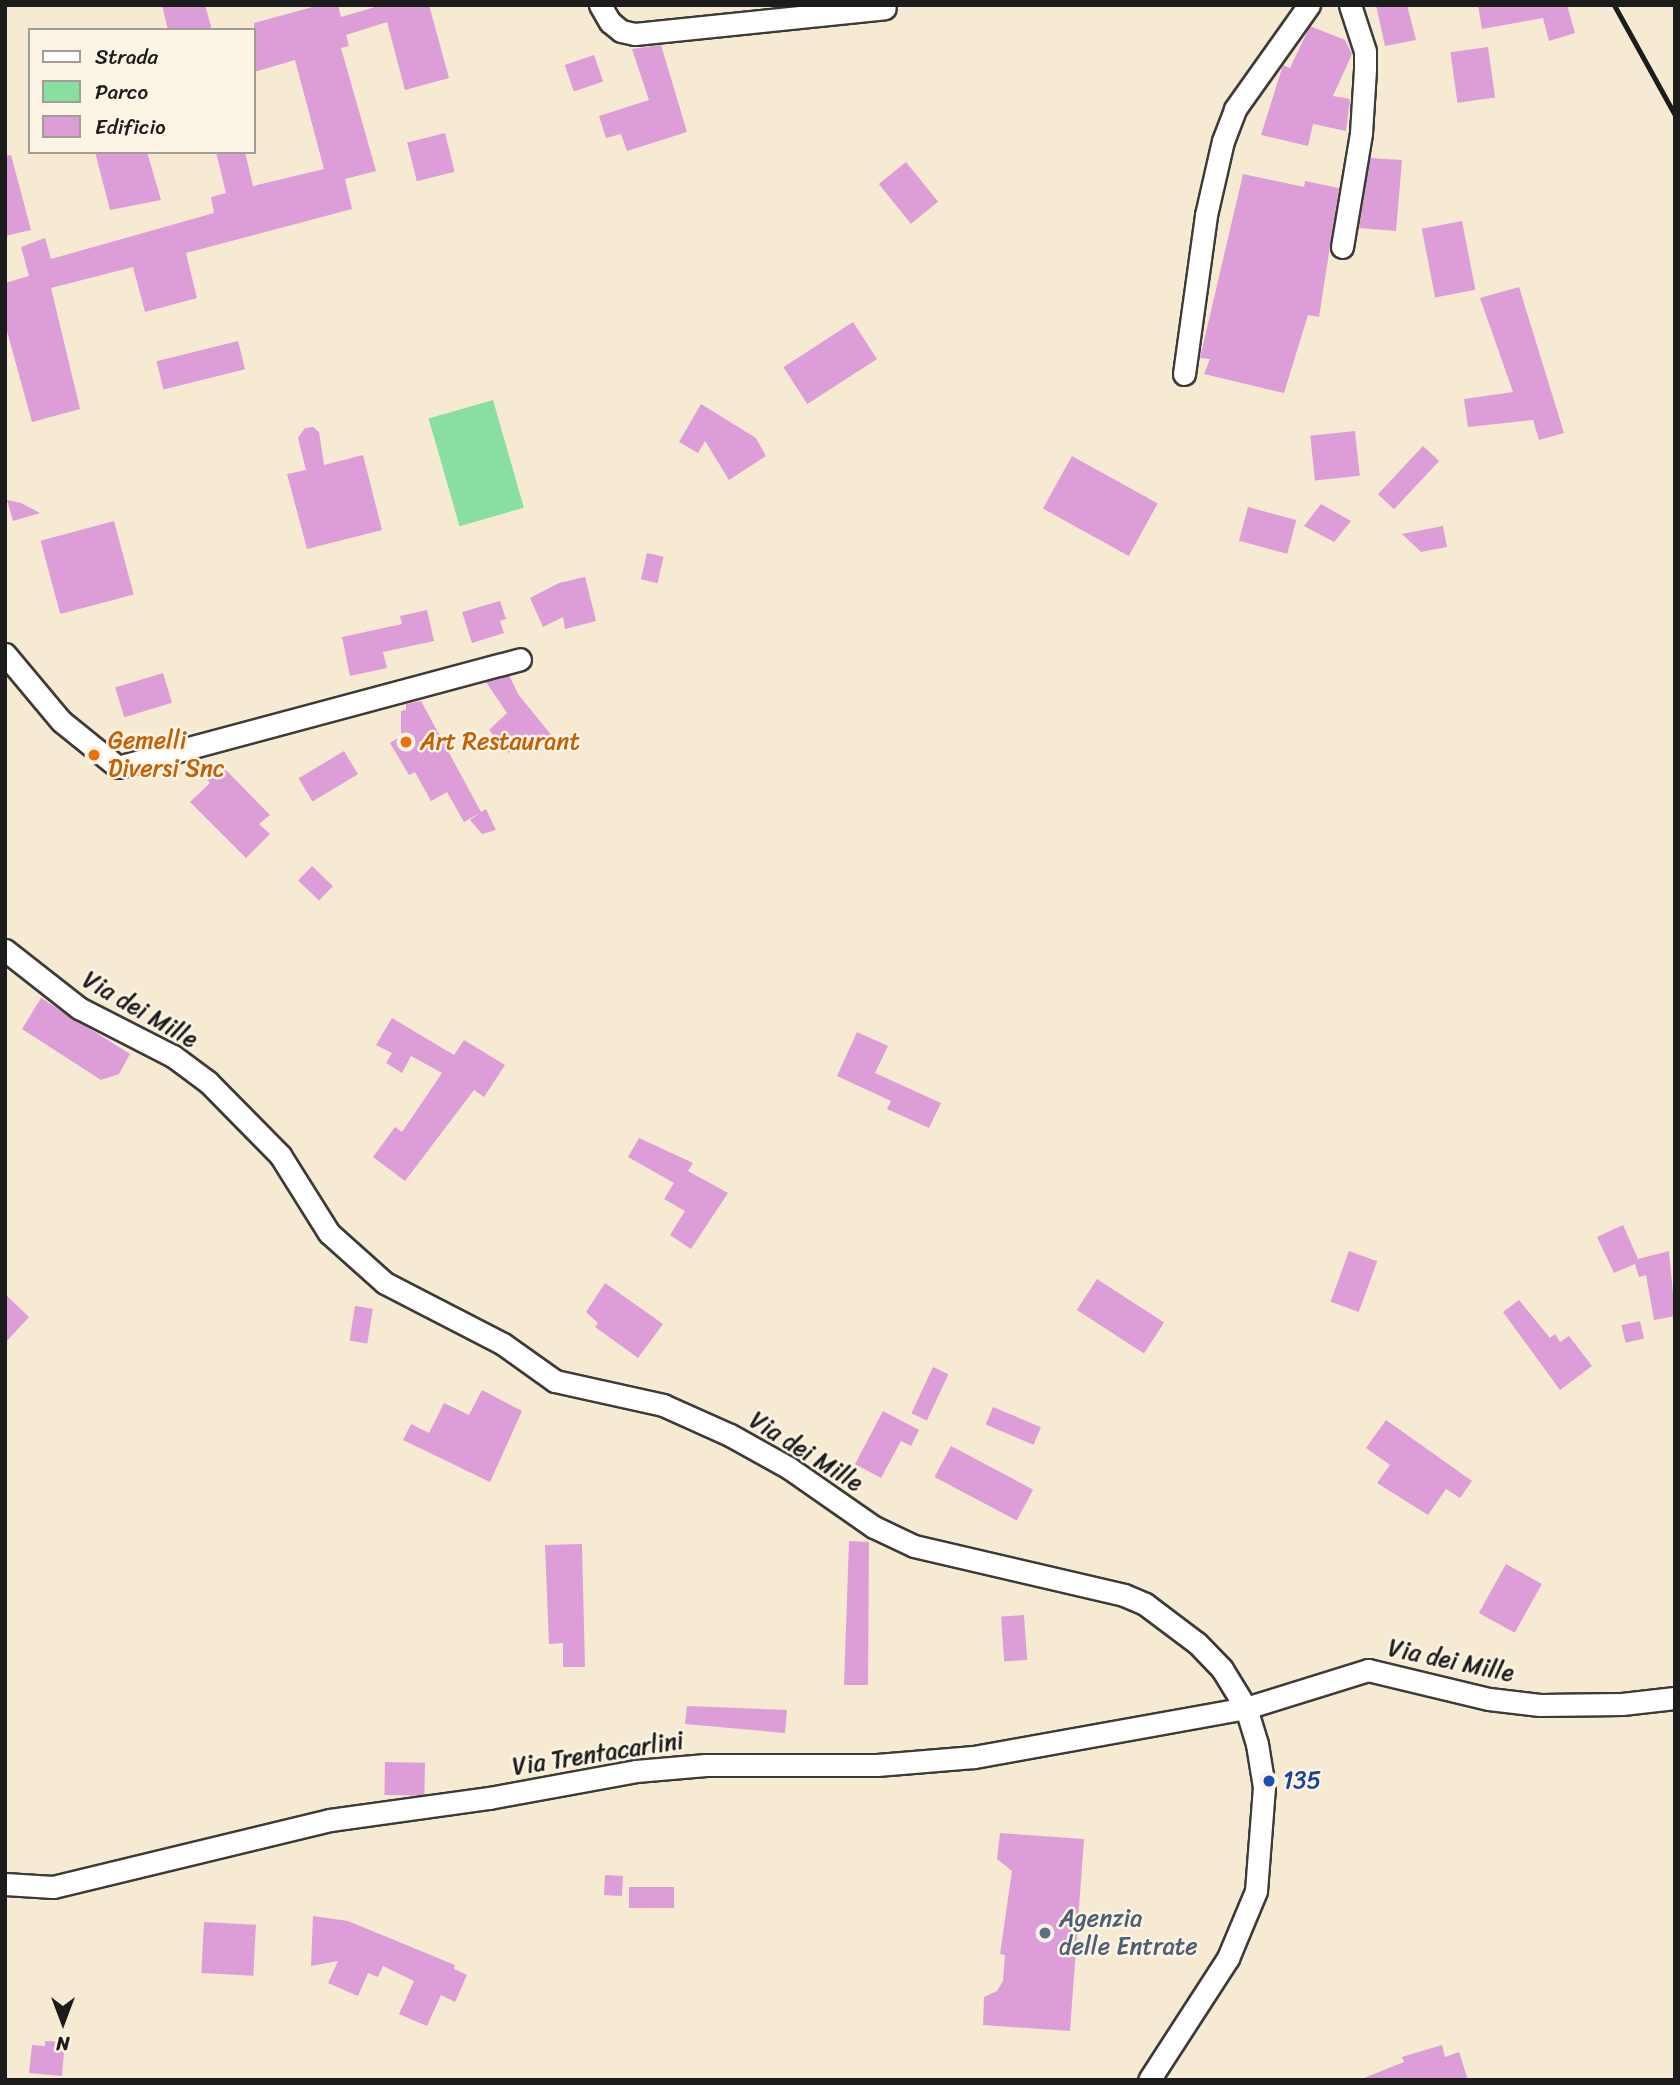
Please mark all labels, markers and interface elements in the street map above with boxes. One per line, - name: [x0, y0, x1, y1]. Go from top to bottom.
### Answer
- legend: [28, 28, 256, 154]
- text: Strada: [95, 38, 158, 76]
- text: Parco: [95, 73, 148, 111]
- text: Edificio: [95, 108, 166, 146]
- place label: Gemelli Diversi Snc: [108, 727, 225, 783]
- place label: Art Restaurant: [420, 728, 581, 756]
- marker: Art Restaurant: [398, 734, 414, 750]
- marker: Gemelli Diversi Snc: [86, 747, 102, 763]
- street label: Via dei Mille: [77, 965, 203, 1055]
- street label: Via dei Mille: [744, 1406, 868, 1498]
- street label: Via dei Mille: [1385, 1633, 1517, 1689]
- street label: Via Trentacarlini: [510, 1726, 686, 1782]
- place label: 135: [1283, 1767, 1321, 1795]
- marker: 135: [1261, 1773, 1277, 1789]
- place label: Agenzia delle Entrate: [1059, 1905, 1198, 1961]
- marker: Agenzia delle Entrate: [1037, 1925, 1053, 1941]
- north arrow: [28, 1987, 98, 2057]
- text: N: [56, 2027, 70, 2060]

